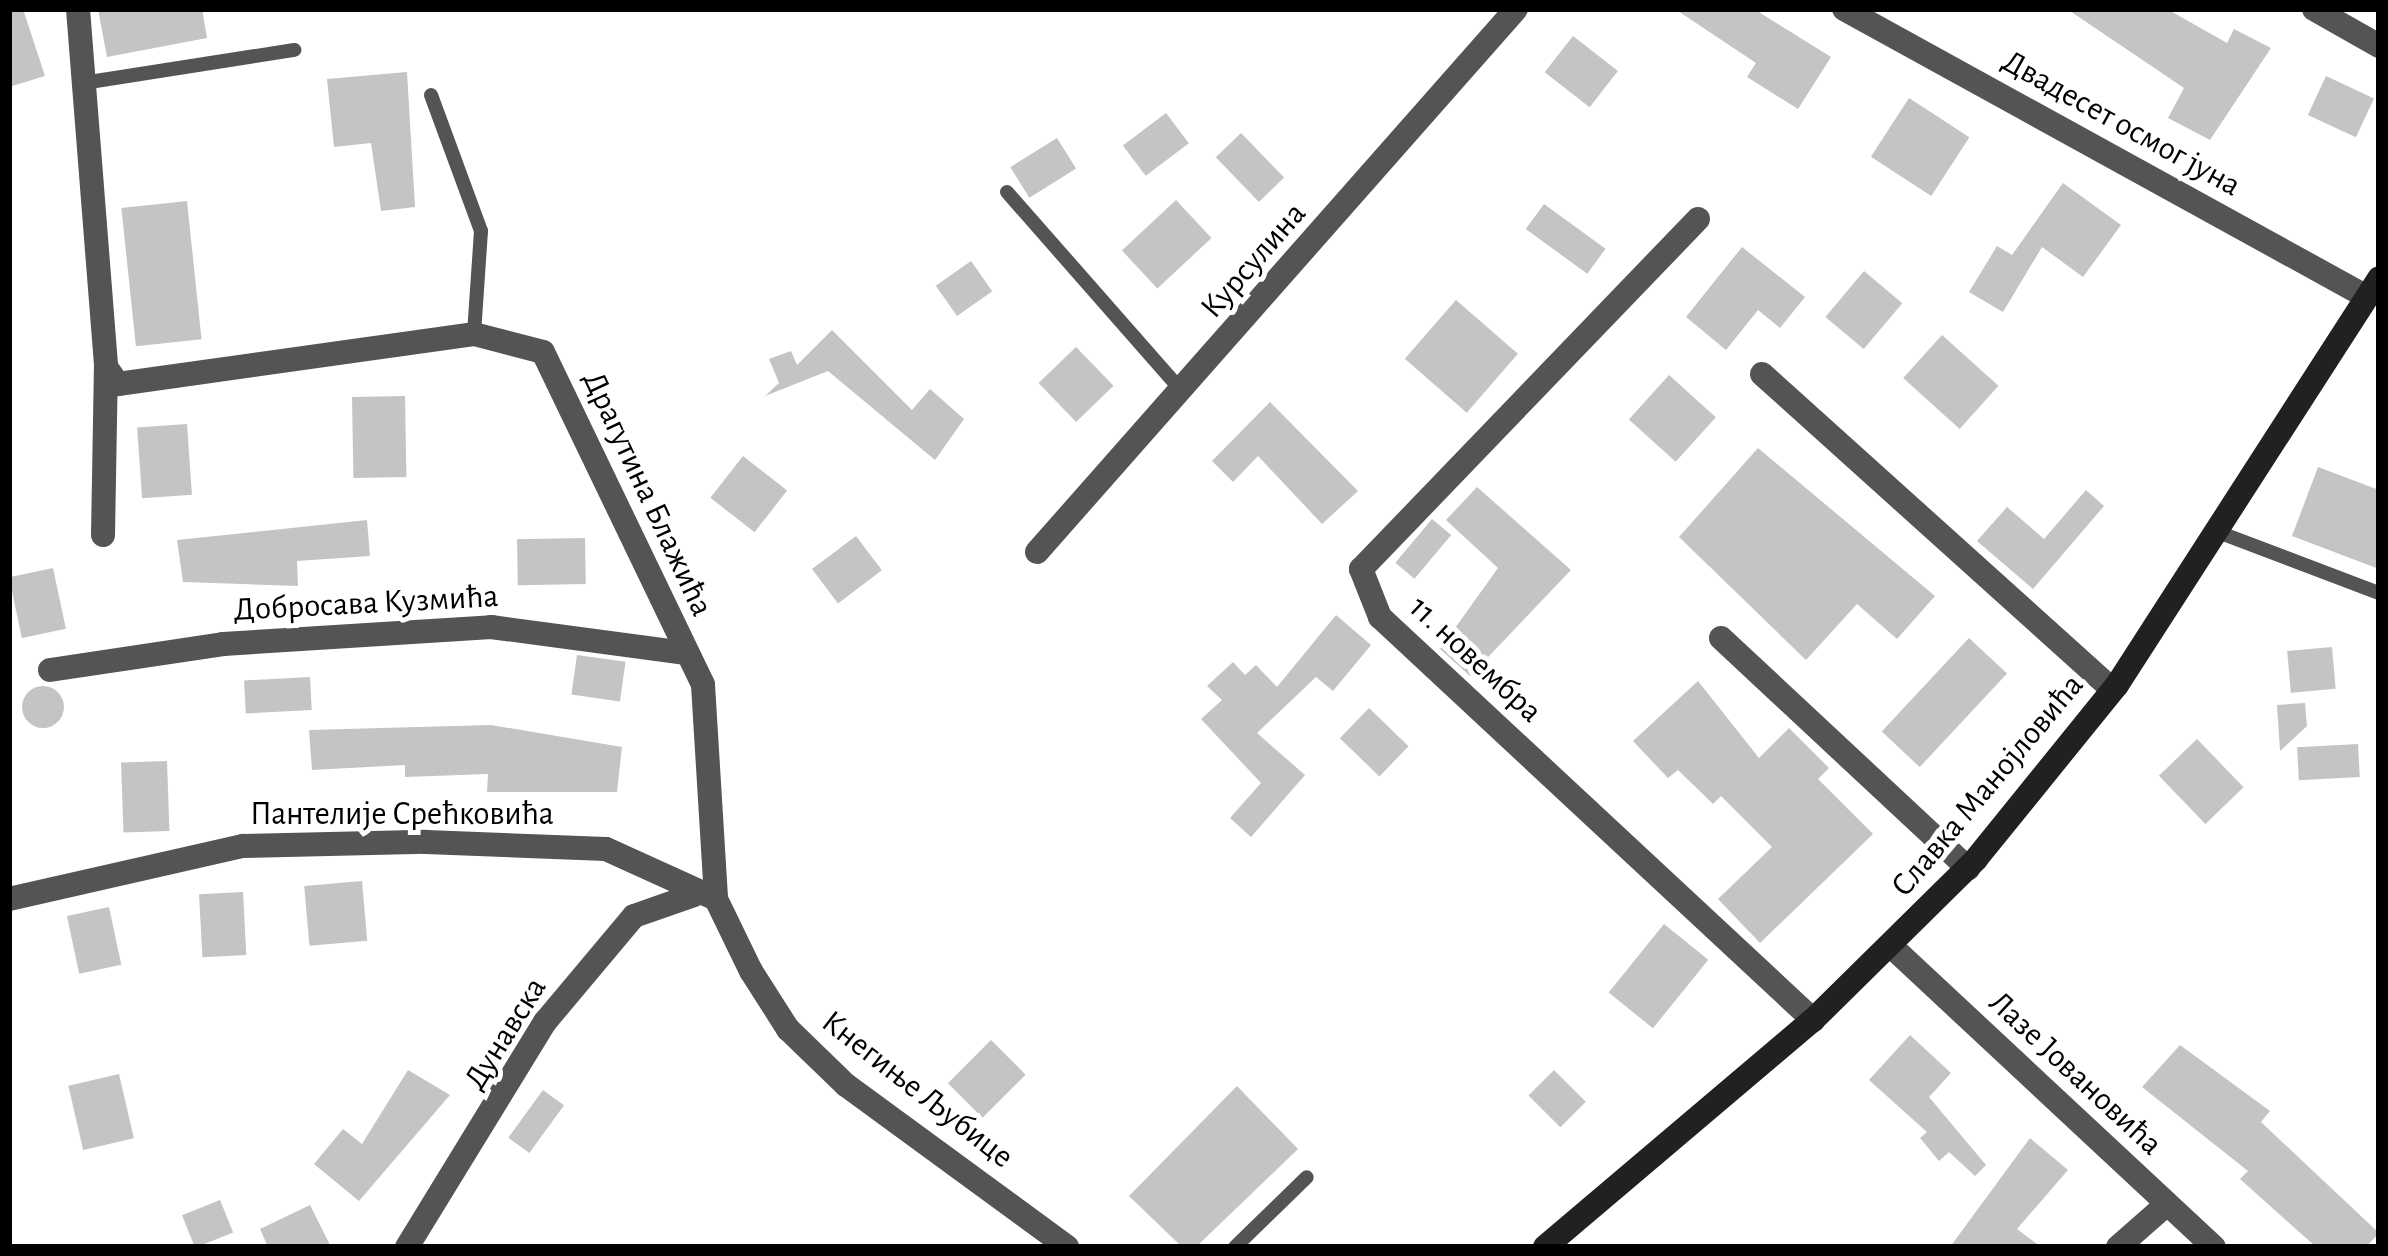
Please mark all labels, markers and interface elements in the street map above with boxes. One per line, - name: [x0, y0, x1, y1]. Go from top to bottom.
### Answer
- street label: Двадесет осмог јуна: [1995, 42, 2247, 206]
- street label: Курсулина: [1193, 195, 1315, 327]
- street label: Драгутина Блажића: [573, 365, 721, 623]
- street label: Добросава Кузмића: [233, 577, 499, 631]
- street label: 11. новембра: [1400, 588, 1550, 732]
- street label: Славка Манојловића: [1883, 667, 2093, 905]
- street label: Пантелије Срећковића: [250, 795, 554, 835]
- street label: Дунавска: [456, 970, 556, 1098]
- street label: Лазе Јовановића: [1980, 984, 2170, 1164]
- street label: Кнегиње Љубице: [813, 1003, 1021, 1177]

